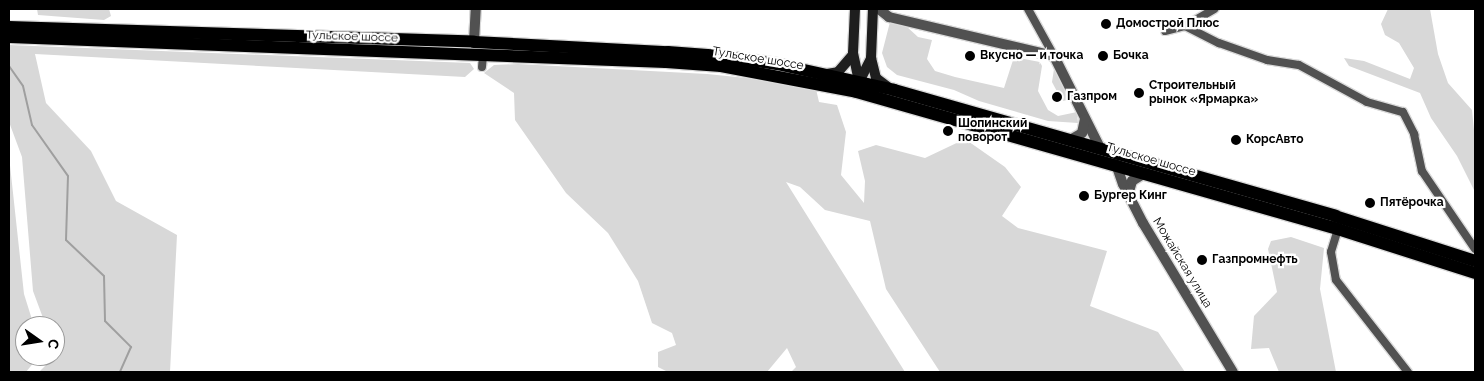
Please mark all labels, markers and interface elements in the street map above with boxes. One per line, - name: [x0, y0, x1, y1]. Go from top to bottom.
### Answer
- place label: Домострой Плюс: [1116, 17, 1219, 31]
- marker: Домострой Плюс: [1100, 18, 1112, 30]
- street label: Тульское шоссе: [306, 28, 398, 46]
- street label: Тульское шоссе: [711, 45, 805, 73]
- place label: Вкусно — и точка: [980, 49, 1083, 63]
- place label: Бочка: [1113, 49, 1149, 63]
- marker: Вкусно — и точка: [964, 50, 976, 62]
- marker: Бочка: [1097, 50, 1109, 62]
- place label: Строительный рынок «Ярмарка»: [1149, 79, 1258, 107]
- marker: Строительный рынок «Ярмарка»: [1133, 87, 1145, 99]
- place label: Газпром: [1067, 90, 1117, 104]
- marker: Газпром: [1051, 91, 1063, 103]
- place label: Шопинский поворот: [958, 117, 1027, 145]
- marker: Шопинский поворот: [942, 125, 954, 137]
- place label: КорсАвто: [1246, 133, 1304, 147]
- marker: КорсАвто: [1230, 134, 1242, 146]
- street label: Тульское шоссе: [1105, 140, 1197, 180]
- place label: Бургер Кинг: [1094, 189, 1167, 203]
- marker: Бургер Кинг: [1078, 190, 1090, 202]
- place label: Пятёрочка: [1380, 196, 1444, 210]
- marker: Пятёрочка: [1364, 197, 1376, 209]
- street label: Можайская улица: [1149, 215, 1215, 311]
- place label: Газпромнефть: [1212, 253, 1298, 267]
- marker: Газпромнефть: [1196, 254, 1208, 266]
- north arrow: [15, 316, 65, 366]
- text: С: [45, 338, 63, 351]

